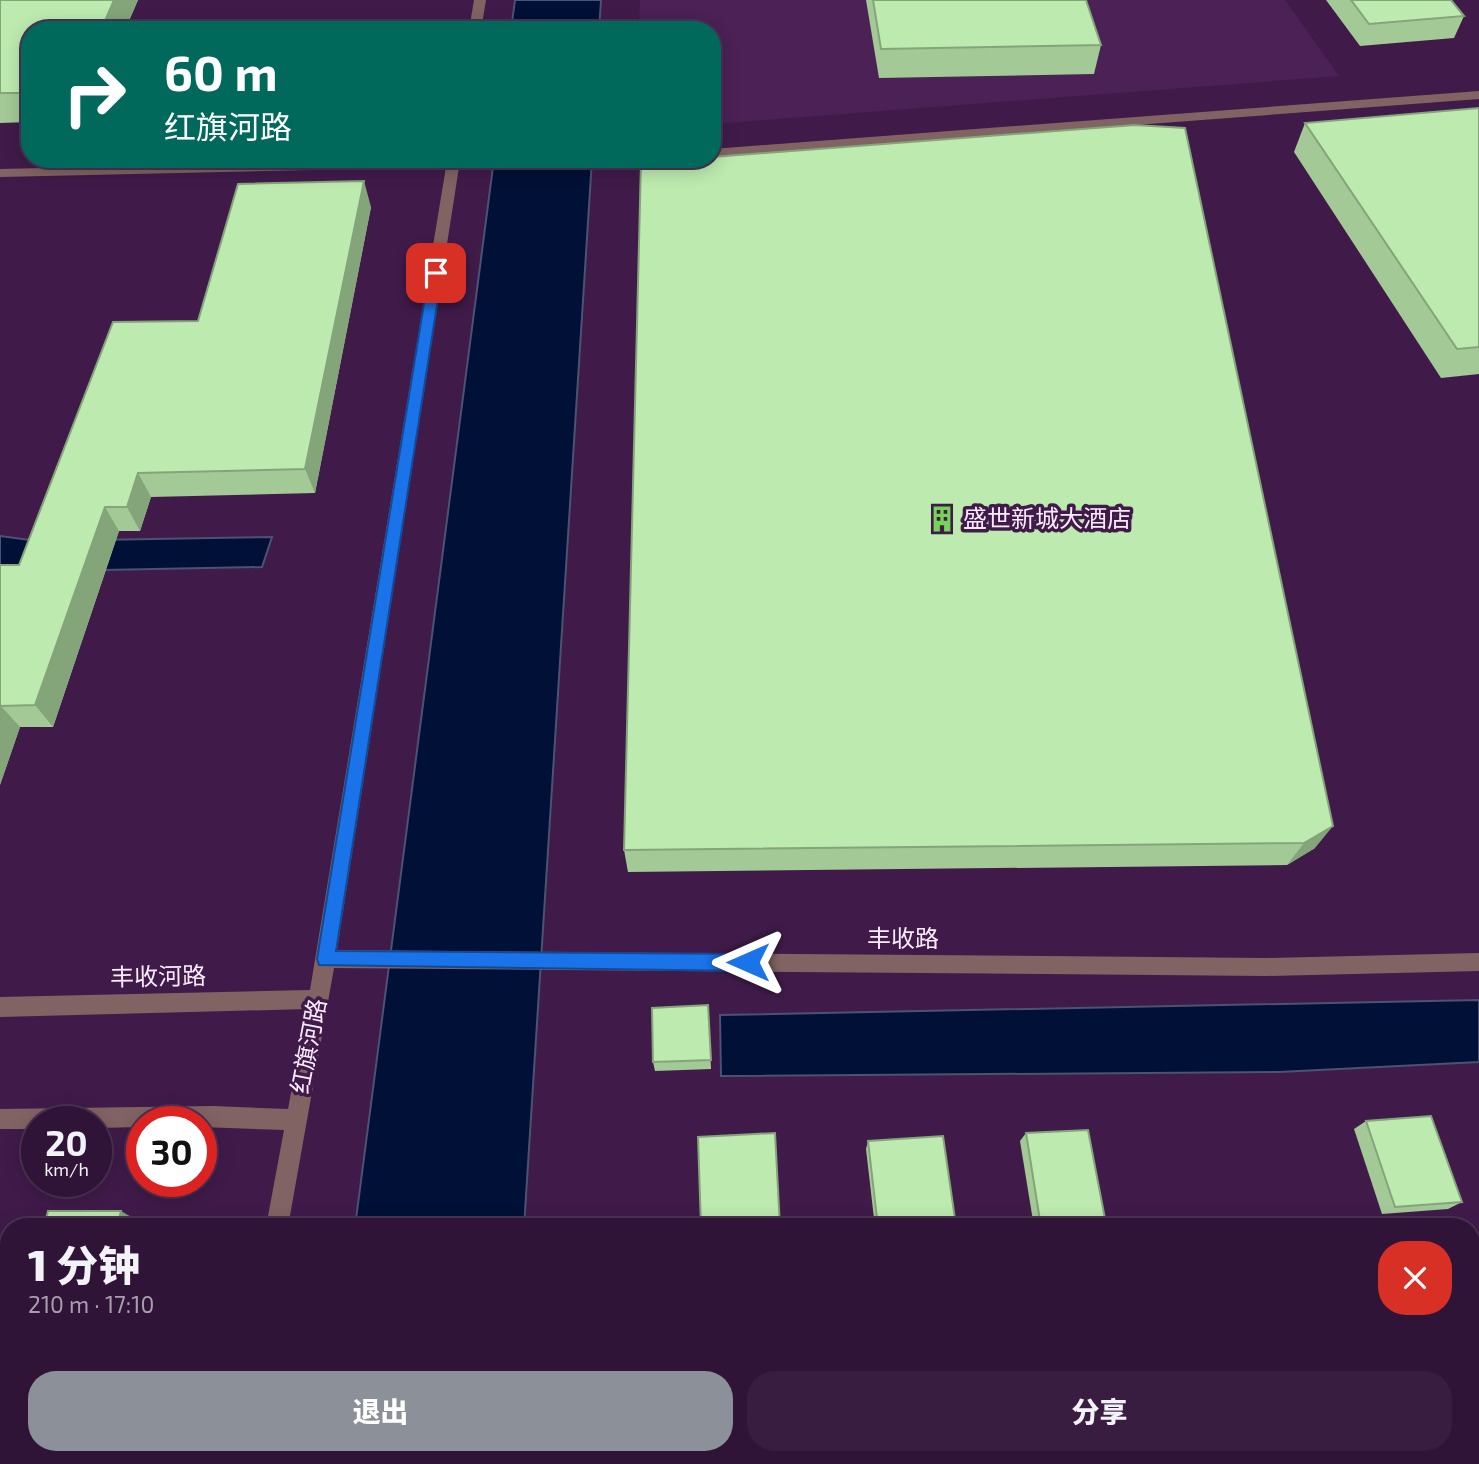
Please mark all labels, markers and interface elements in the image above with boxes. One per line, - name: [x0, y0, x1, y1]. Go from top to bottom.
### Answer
- text: 60 m: [164, 42, 278, 101]
- icon: right: [49, 49, 140, 140]
- text: 红旗河路: [164, 107, 292, 145]
- pin: [406, 243, 466, 303]
- icon: arrive: [417, 254, 455, 292]
- place label: 盛世新城大酒店: [963, 503, 1131, 532]
- building icon: 盛世新城大酒店: [927, 504, 957, 534]
- street label: 丰收路: [867, 923, 939, 952]
- position arrow: [711, 925, 785, 999]
- street label: 丰收河路: [110, 960, 206, 991]
- street label: 红旗河路: [284, 996, 331, 1096]
- speed limit sign: 30: [126, 1106, 217, 1197]
- text: 20: [45, 1121, 88, 1163]
- text: km/h: [44, 1158, 89, 1180]
- text: 1 分钟: [28, 1239, 140, 1289]
- button: close: [1378, 1241, 1452, 1315]
- text: 210 m · 17:10: [28, 1290, 154, 1318]
- button: 退出: [28, 1371, 733, 1451]
- button: 分享: [747, 1371, 1452, 1451]

